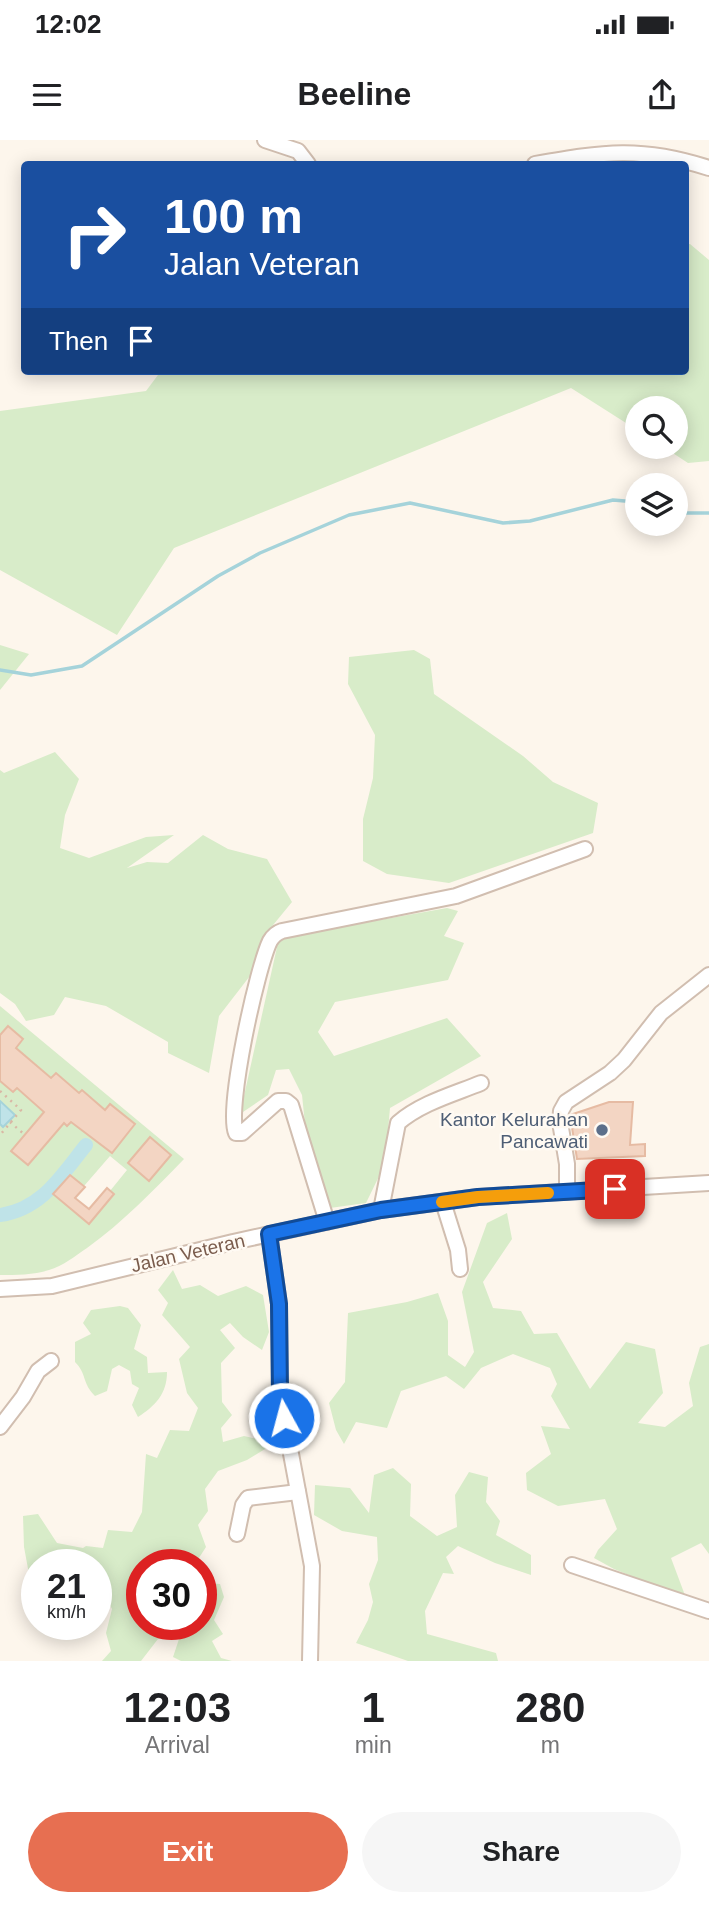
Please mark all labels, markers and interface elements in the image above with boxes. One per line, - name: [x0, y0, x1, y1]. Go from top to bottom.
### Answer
- text: 12:02: [35, 9, 102, 39]
- icon: menu: [28, 76, 66, 114]
- text: Beeline: [298, 76, 411, 112]
- icon: share: [643, 76, 681, 114]
- icon: right: [49, 189, 140, 280]
- text: 100 m: [164, 189, 303, 243]
- text: Jalan Veteran: [164, 246, 360, 282]
- icon: arrive: [122, 322, 160, 360]
- text: Then: [49, 326, 108, 356]
- map controls: [625, 396, 688, 536]
- button: search: [625, 396, 688, 459]
- button: layers: [625, 473, 688, 536]
- place label: Kantor Kelurahan Pancawati: [440, 1109, 588, 1152]
- marker: Kantor Kelurahan Pancawati: [594, 1122, 610, 1138]
- pin: [585, 1159, 645, 1219]
- icon: arrive: [596, 1170, 634, 1208]
- street label: Jalan Veteran: [129, 1230, 247, 1276]
- position arrow: [247, 1381, 321, 1455]
- speed limit sign: 30: [126, 1549, 217, 1640]
- text: 21: [47, 1566, 86, 1605]
- text: km/h: [47, 1602, 86, 1622]
- text: 12:03: [124, 1684, 231, 1731]
- text: 1: [361, 1684, 385, 1731]
- text: 280: [515, 1684, 585, 1731]
- text: Arrival: [145, 1732, 210, 1758]
- text: min: [355, 1732, 392, 1758]
- text: m: [541, 1732, 560, 1758]
- button: Exit: [28, 1812, 348, 1892]
- button: Share: [362, 1812, 681, 1892]

